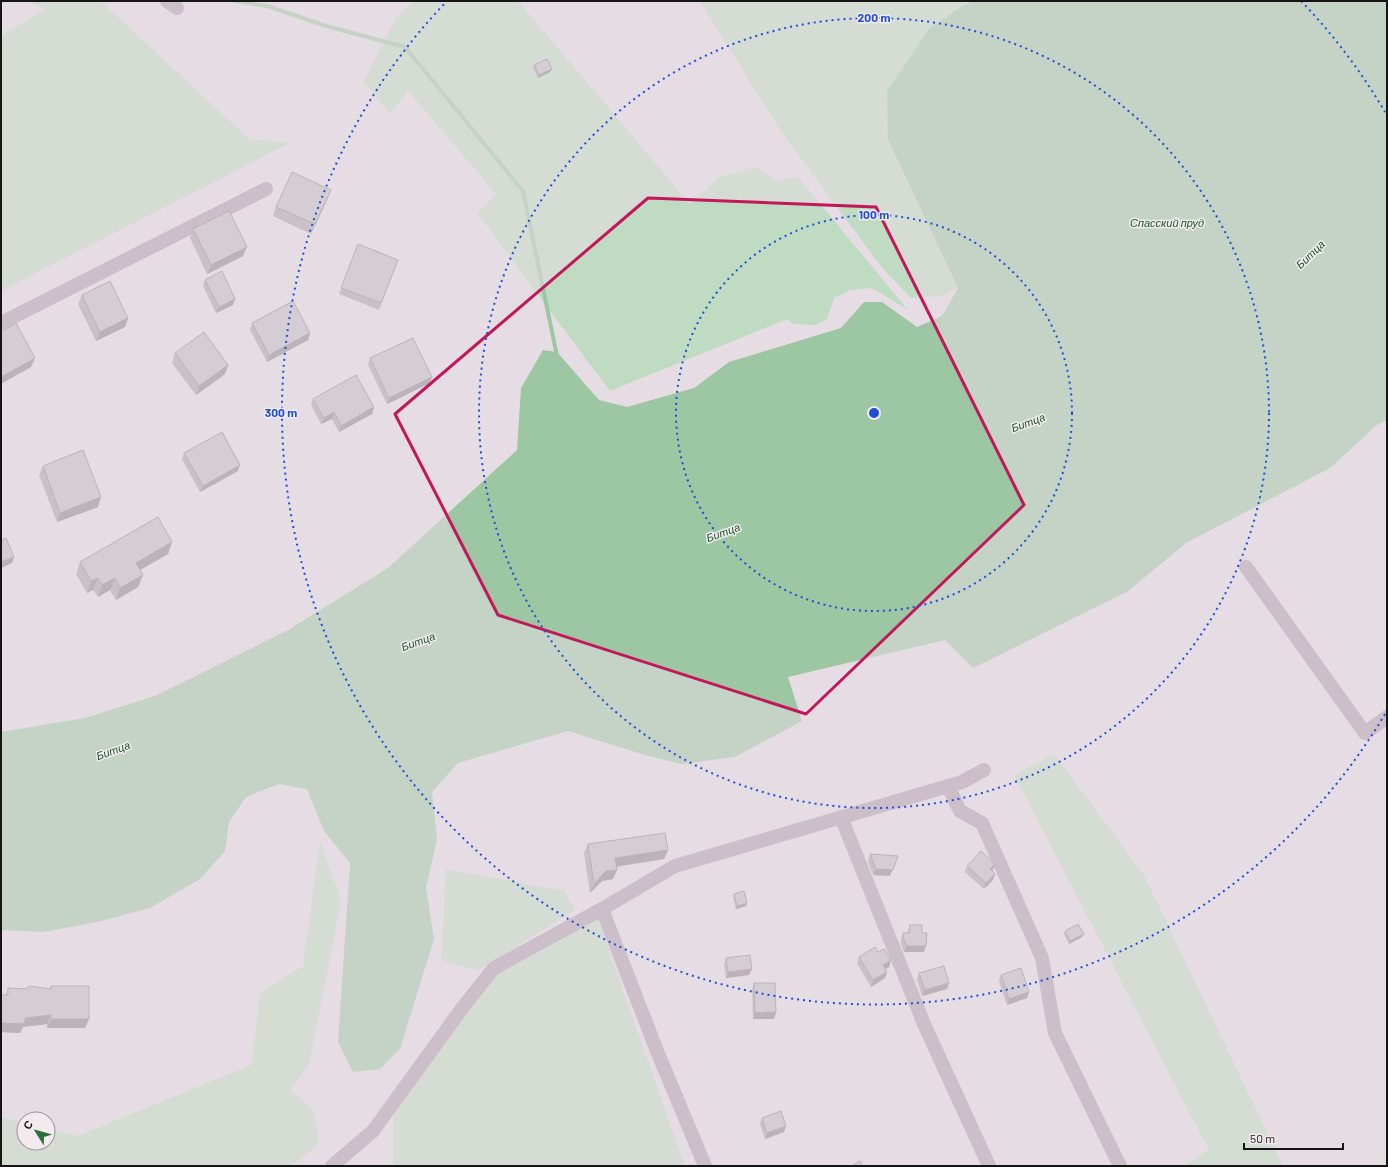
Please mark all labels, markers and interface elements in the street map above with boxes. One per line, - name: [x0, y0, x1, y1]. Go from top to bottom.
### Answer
- text: 200 m: [858, 10, 890, 24]
- text: 100 m: [859, 207, 889, 221]
- water label: Спасский пруд: [1130, 216, 1204, 229]
- water label: Битца: [1293, 237, 1327, 271]
- text: 300 m: [265, 405, 297, 419]
- centre of rings: [867, 406, 881, 420]
- water label: Битца: [1009, 410, 1047, 434]
- water label: Битца: [704, 520, 742, 544]
- water label: Битца: [399, 629, 437, 653]
- water label: Битца: [94, 738, 132, 762]
- north arrow: [16, 1111, 56, 1151]
- text: С: [20, 1118, 35, 1132]
- scale bar: [1244, 1125, 1343, 1151]
- text: 50 m: [1250, 1131, 1275, 1145]

